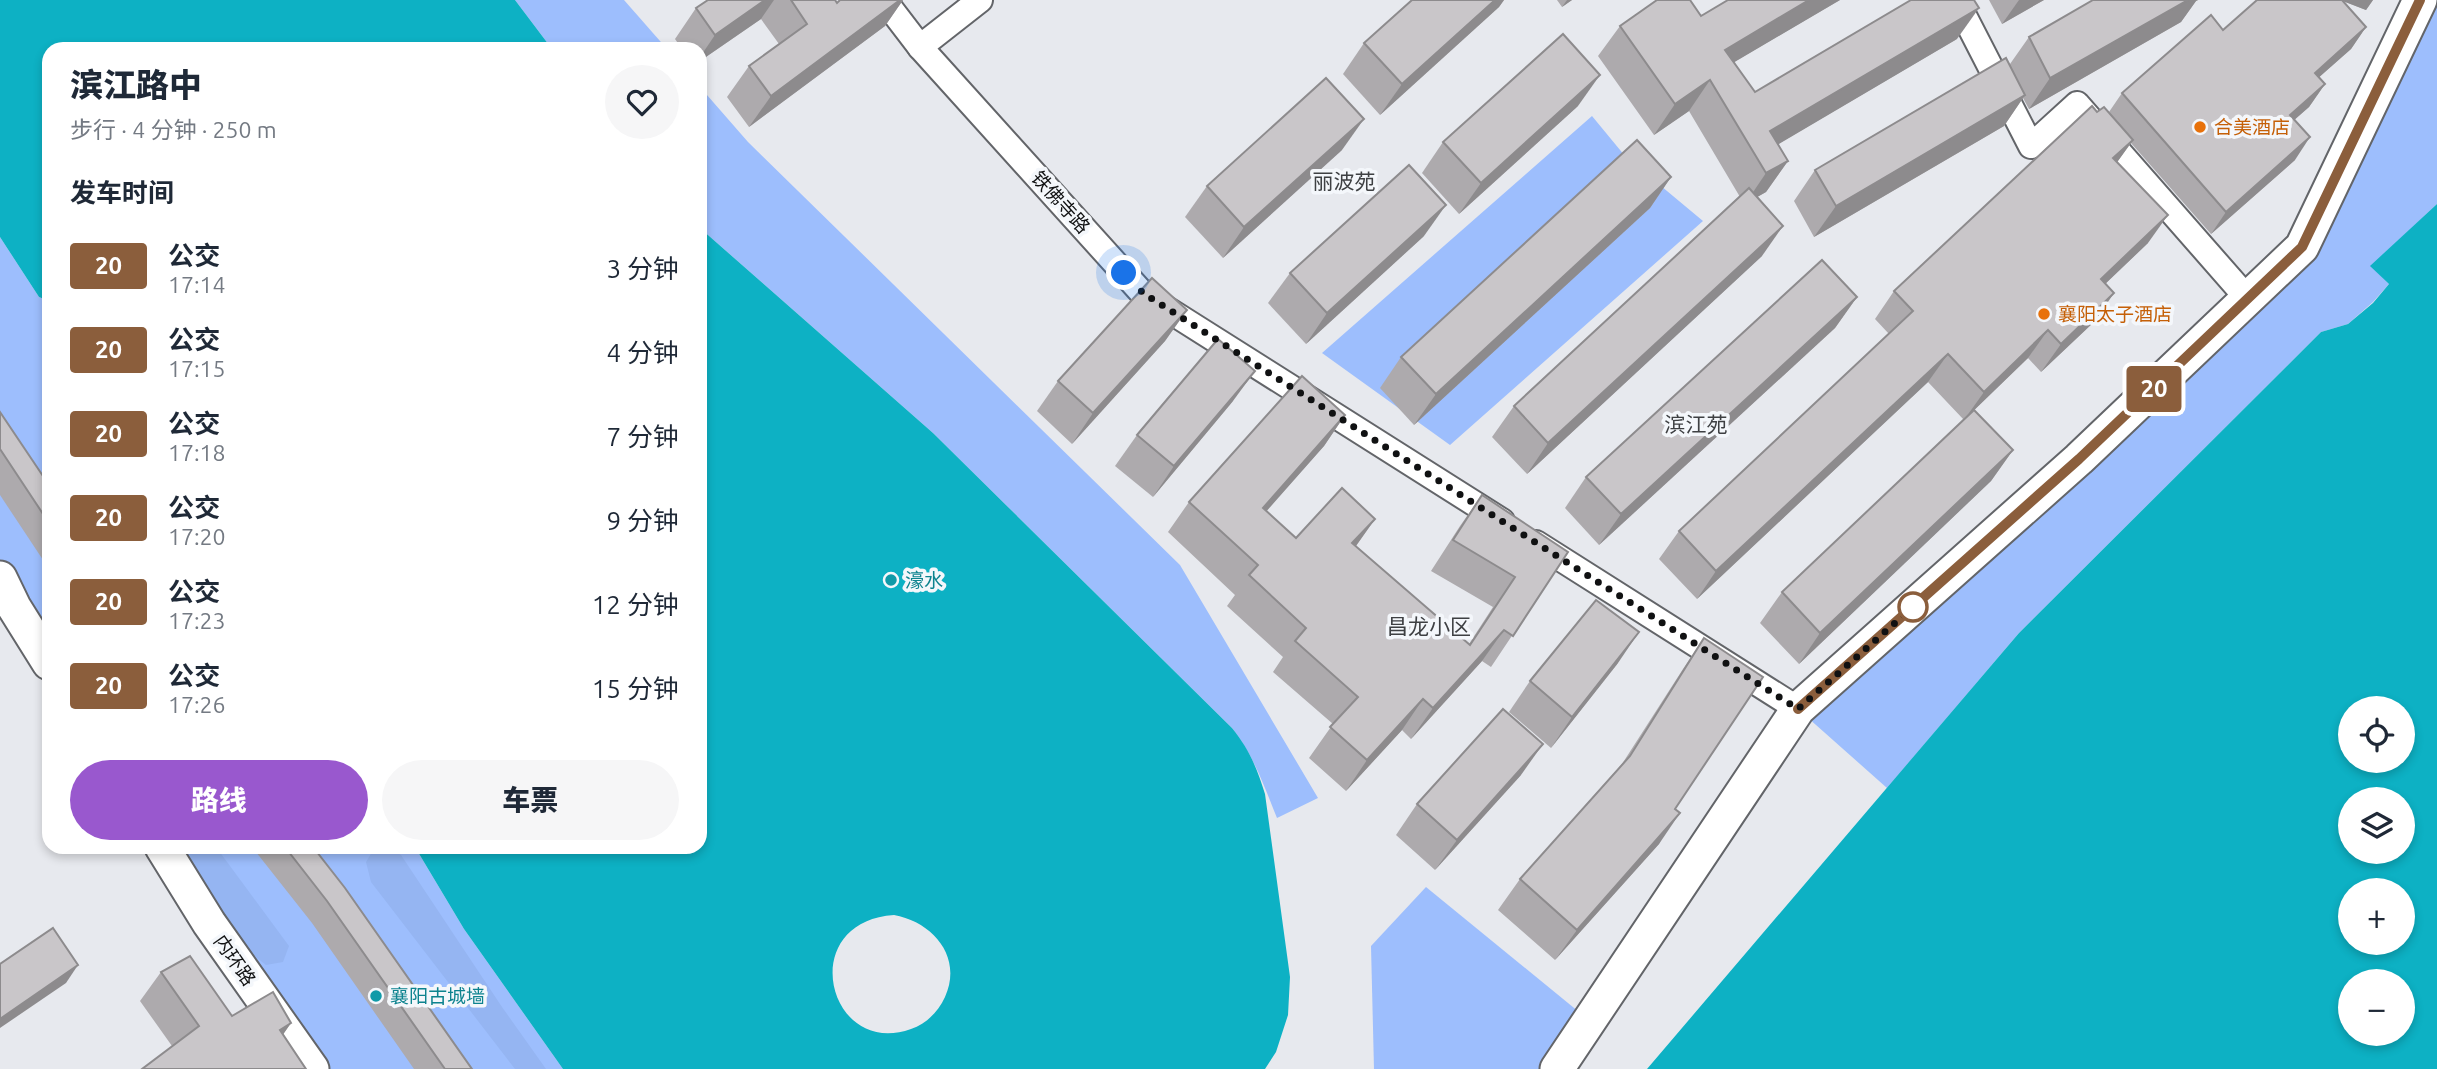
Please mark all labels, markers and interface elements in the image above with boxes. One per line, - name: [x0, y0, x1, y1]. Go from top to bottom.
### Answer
- button: heart: [605, 65, 679, 139]
- text: 滨江路中: [70, 66, 202, 103]
- place label: 合美酒店: [2214, 116, 2290, 138]
- text: 步行 · 4 分钟 · 250 m: [70, 117, 277, 142]
- marker: 合美酒店: [2192, 119, 2208, 135]
- street label: 铁佛寺路: [1027, 166, 1095, 238]
- district label: 丽波苑: [1313, 169, 1376, 193]
- text: 发车时间: [70, 178, 174, 207]
- text: 公交: [168, 241, 220, 270]
- text: 20: [95, 252, 122, 279]
- text: 3 分钟: [606, 254, 679, 283]
- your location: [1106, 255, 1141, 290]
- text: 17:14: [168, 272, 226, 297]
- place label: 襄阳太子酒店: [2058, 303, 2172, 325]
- marker: 襄阳太子酒店: [2036, 306, 2052, 322]
- text: 公交: [168, 325, 220, 354]
- text: 20: [95, 336, 122, 363]
- text: 4 分钟: [606, 338, 679, 367]
- text: 17:15: [168, 356, 226, 381]
- line badge: 20: [2122, 366, 2186, 412]
- text: 20: [2140, 375, 2168, 402]
- text: 公交: [168, 409, 220, 438]
- district label: 滨江苑: [1665, 412, 1728, 436]
- text: 20: [95, 420, 122, 447]
- text: 7 分钟: [606, 422, 679, 451]
- text: 17:18: [168, 440, 226, 465]
- text: 公交: [168, 493, 220, 522]
- text: 20: [95, 504, 122, 531]
- text: 9 分钟: [606, 506, 679, 535]
- text: 17:20: [168, 524, 226, 549]
- place label: 濠水: [905, 569, 943, 591]
- marker: 濠水: [883, 572, 899, 588]
- text: 公交: [168, 577, 220, 606]
- text: 20: [95, 588, 122, 615]
- text: 12 分钟: [592, 590, 679, 619]
- unlabelled marker: [1898, 592, 1928, 622]
- text: 17:23: [168, 608, 226, 633]
- district label: 昌龙小区: [1387, 614, 1471, 638]
- text: 公交: [168, 661, 220, 690]
- text: 20: [95, 672, 122, 699]
- text: 15 分钟: [592, 674, 679, 703]
- text: 17:26: [168, 692, 226, 717]
- map controls: [2338, 696, 2415, 1046]
- button: locate: [2338, 696, 2415, 773]
- button: 路线: [70, 760, 368, 840]
- button: 车票: [382, 760, 679, 840]
- button: layers: [2338, 787, 2415, 864]
- button: +: [2338, 878, 2415, 955]
- street label: 内环路: [210, 930, 260, 990]
- button: −: [2338, 969, 2415, 1046]
- place label: 襄阳古城墙: [390, 985, 485, 1007]
- marker: 襄阳古城墙: [368, 988, 384, 1004]

